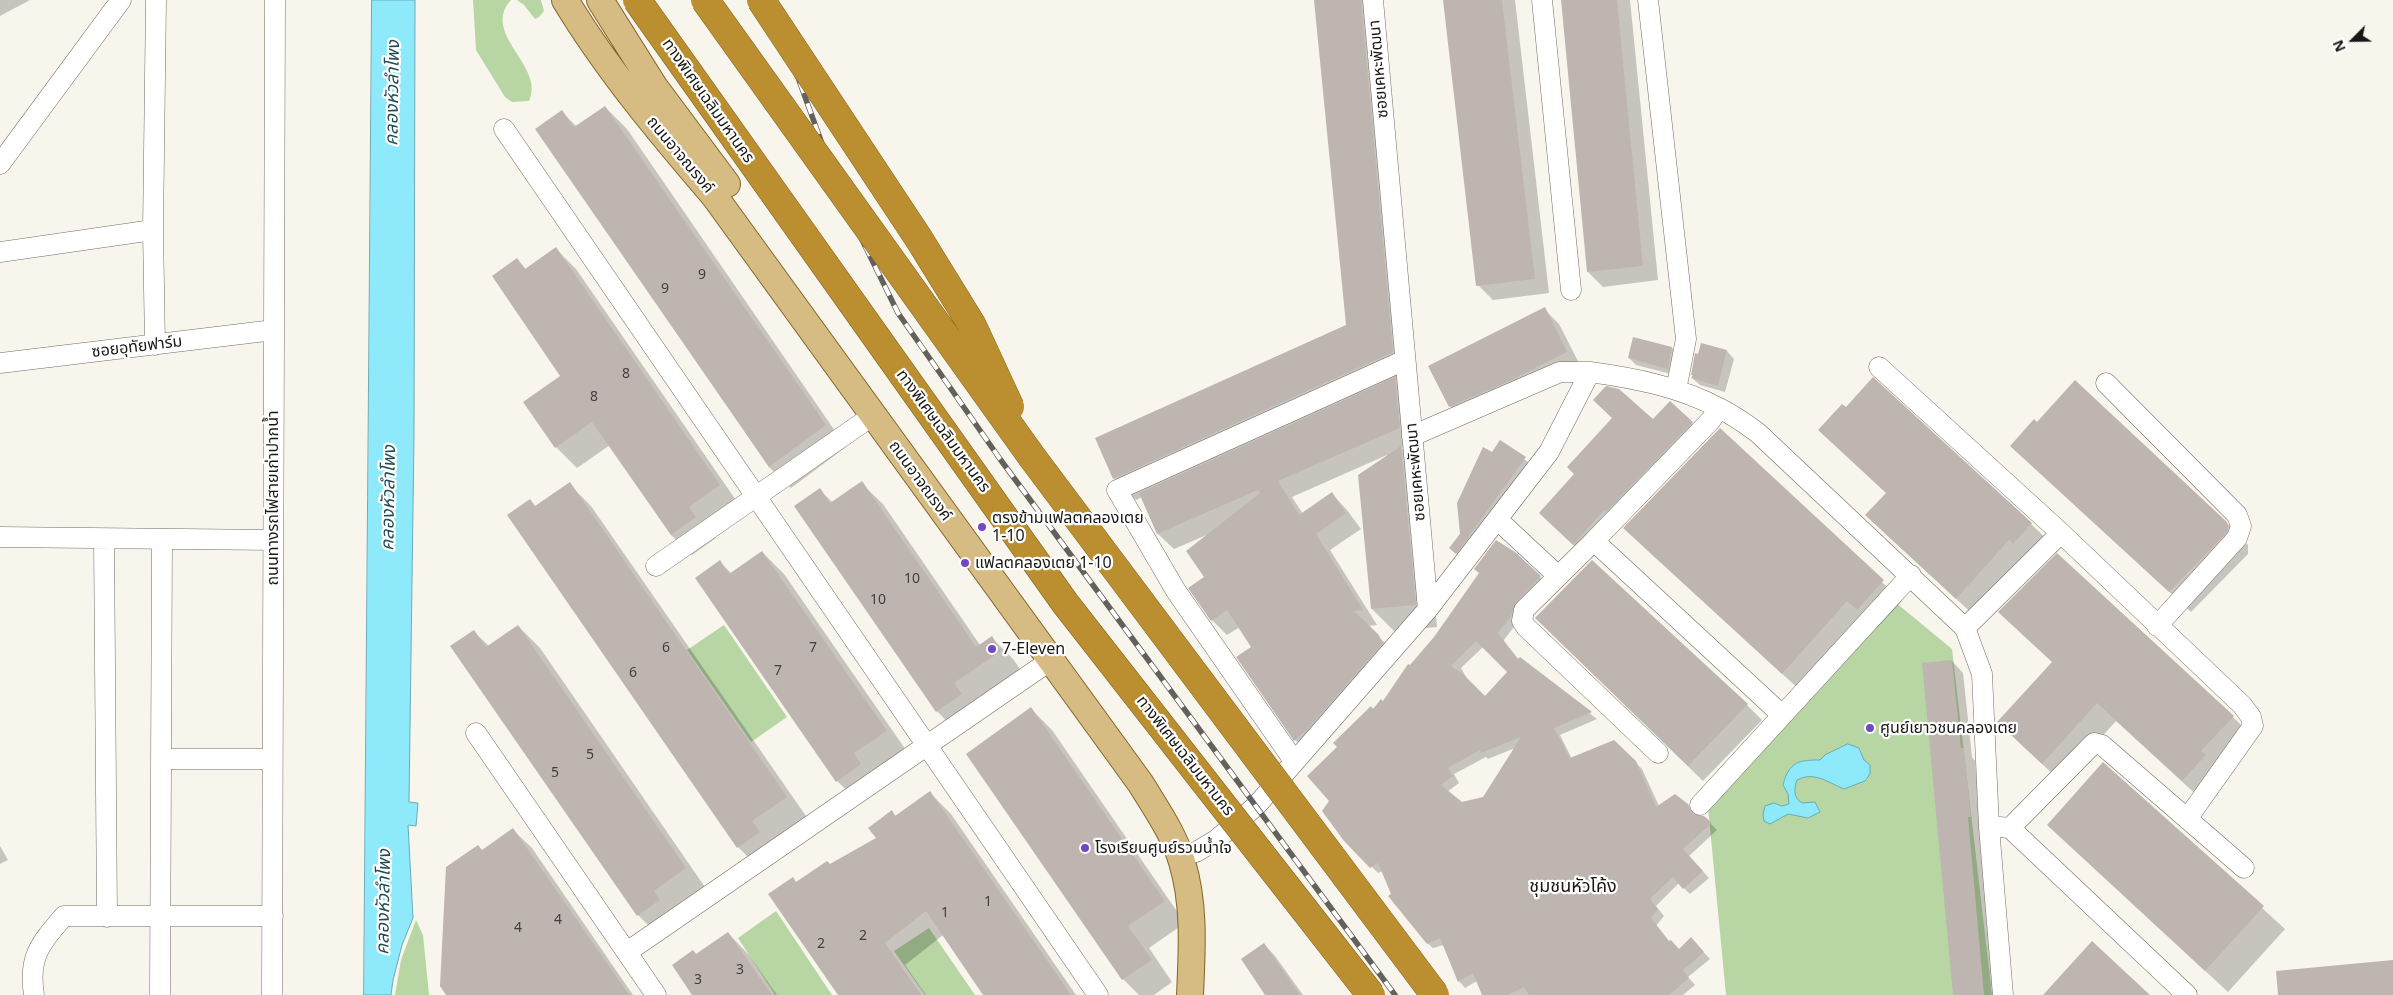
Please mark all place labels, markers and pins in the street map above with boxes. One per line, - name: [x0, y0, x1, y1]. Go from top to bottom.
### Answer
- place label: ตรงข้ามแฟลตคลองเตย 1-10: [992, 508, 1144, 546]
- marker: ตรงข้ามแฟลตคลองเตย 1-10: [976, 521, 988, 533]
- place label: แฟลตคลองเตย 1-10: [975, 553, 1112, 573]
- marker: แฟลตคลองเตย 1-10: [959, 557, 971, 569]
- place label: 7-Eleven: [1002, 639, 1065, 659]
- marker: 7-Eleven: [986, 643, 998, 655]
- place label: ศูนย์เยาวชนคลองเตย: [1880, 718, 2017, 738]
- marker: ศูนย์เยาวชนคลองเตย: [1864, 722, 1876, 734]
- place label: โรงเรียนศูนย์รวมน้ำใจ: [1095, 838, 1232, 858]
- marker: โรงเรียนศูนย์รวมน้ำใจ: [1079, 842, 1091, 854]

